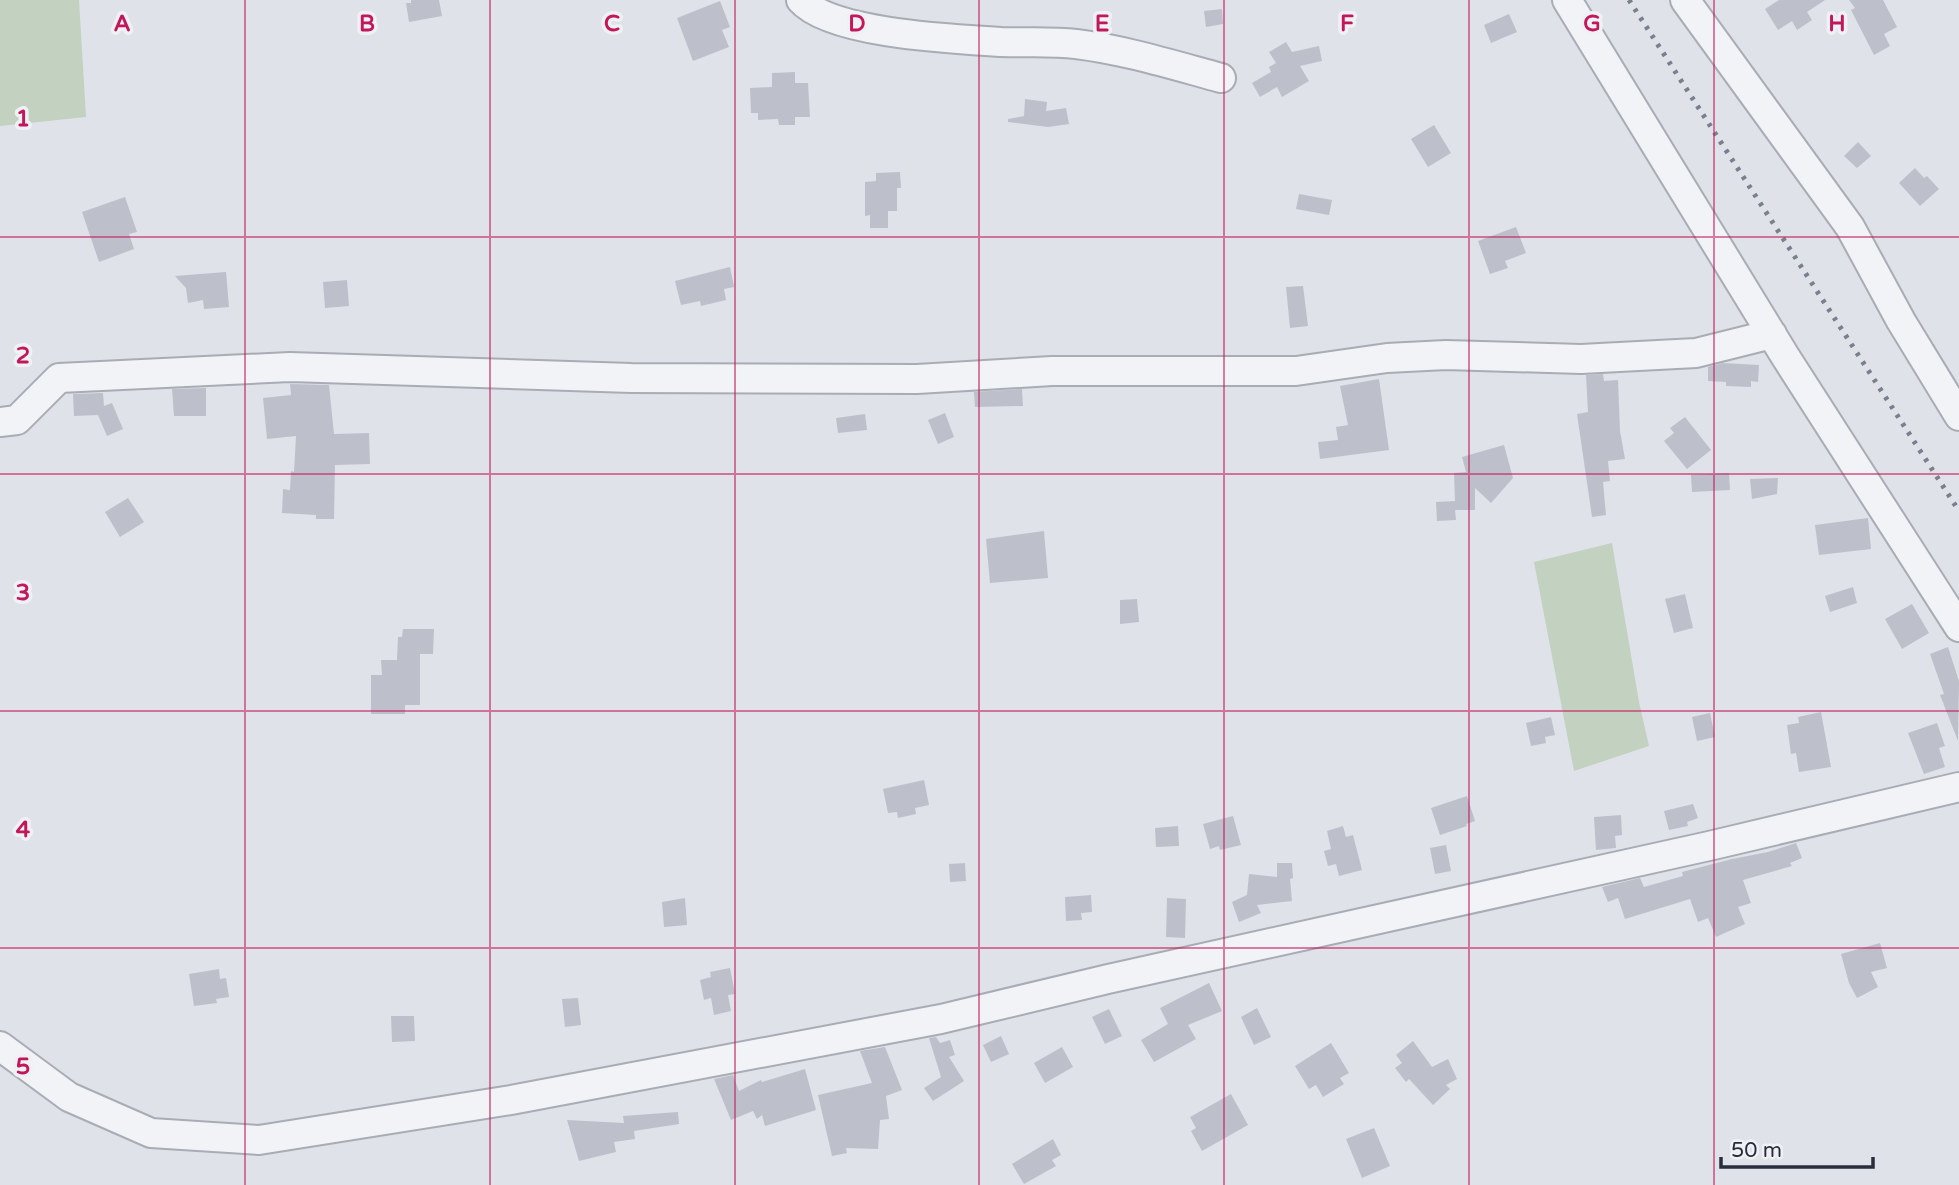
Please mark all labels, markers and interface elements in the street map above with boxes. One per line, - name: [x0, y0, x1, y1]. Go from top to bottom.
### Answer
- text: A: [113, 10, 131, 38]
- text: B: [359, 10, 375, 38]
- text: C: [604, 10, 620, 38]
- text: D: [848, 10, 866, 38]
- text: E: [1095, 10, 1109, 38]
- text: F: [1340, 10, 1354, 38]
- text: G: [1583, 10, 1601, 38]
- text: H: [1828, 10, 1846, 38]
- text: 1: [16, 105, 30, 133]
- text: 2: [16, 342, 30, 370]
- text: 3: [16, 579, 30, 607]
- text: 4: [16, 816, 31, 844]
- text: 5: [16, 1053, 30, 1081]
- scale bar: [1721, 1126, 1873, 1170]
- text: 50 m: [1731, 1138, 1782, 1163]

